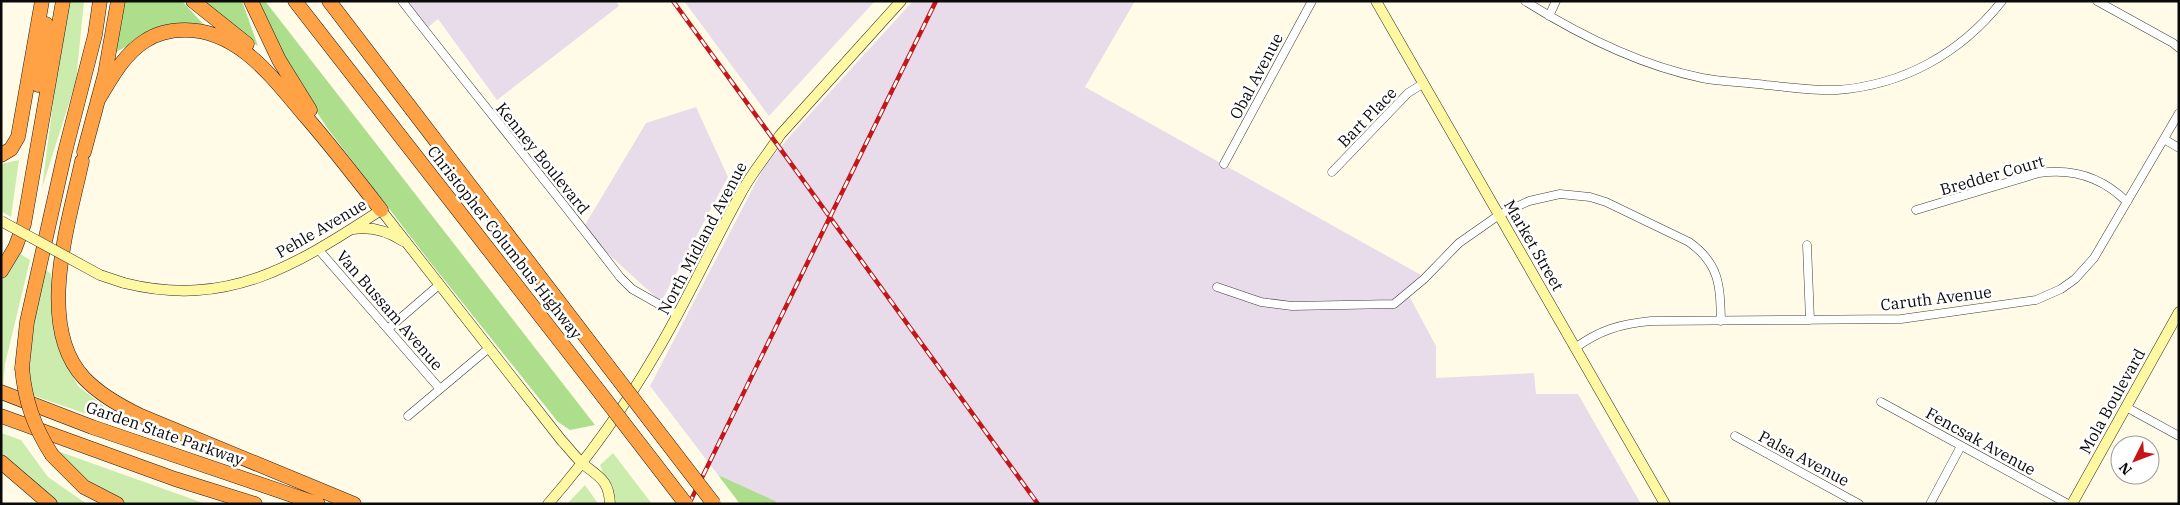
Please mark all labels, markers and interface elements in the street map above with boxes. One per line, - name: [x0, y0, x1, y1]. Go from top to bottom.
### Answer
- street label: Obal Avenue: [1225, 30, 1287, 122]
- street label: Bart Place: [1333, 83, 1401, 151]
- street label: Kenney Boulevard: [492, 98, 594, 218]
- street label: Christopher Columbus Highway: [423, 141, 587, 343]
- street label: Bredder Court: [1938, 150, 2047, 199]
- street label: North Midland Avenue: [653, 158, 751, 318]
- street label: Pehle Avenue: [272, 194, 370, 262]
- street label: Market Street: [1500, 196, 1568, 294]
- street label: Van Bussam Avenue: [333, 246, 447, 374]
- street label: Caruth Avenue: [1879, 281, 1993, 315]
- street label: Mola Boulevard: [2075, 345, 2149, 457]
- street label: Garden State Parkway: [83, 397, 247, 470]
- street label: Fencsak Avenue: [1923, 403, 2039, 479]
- street label: Palsa Avenue: [1755, 426, 1853, 490]
- north arrow: [2110, 435, 2160, 485]
- text: N: [2115, 459, 2136, 479]

